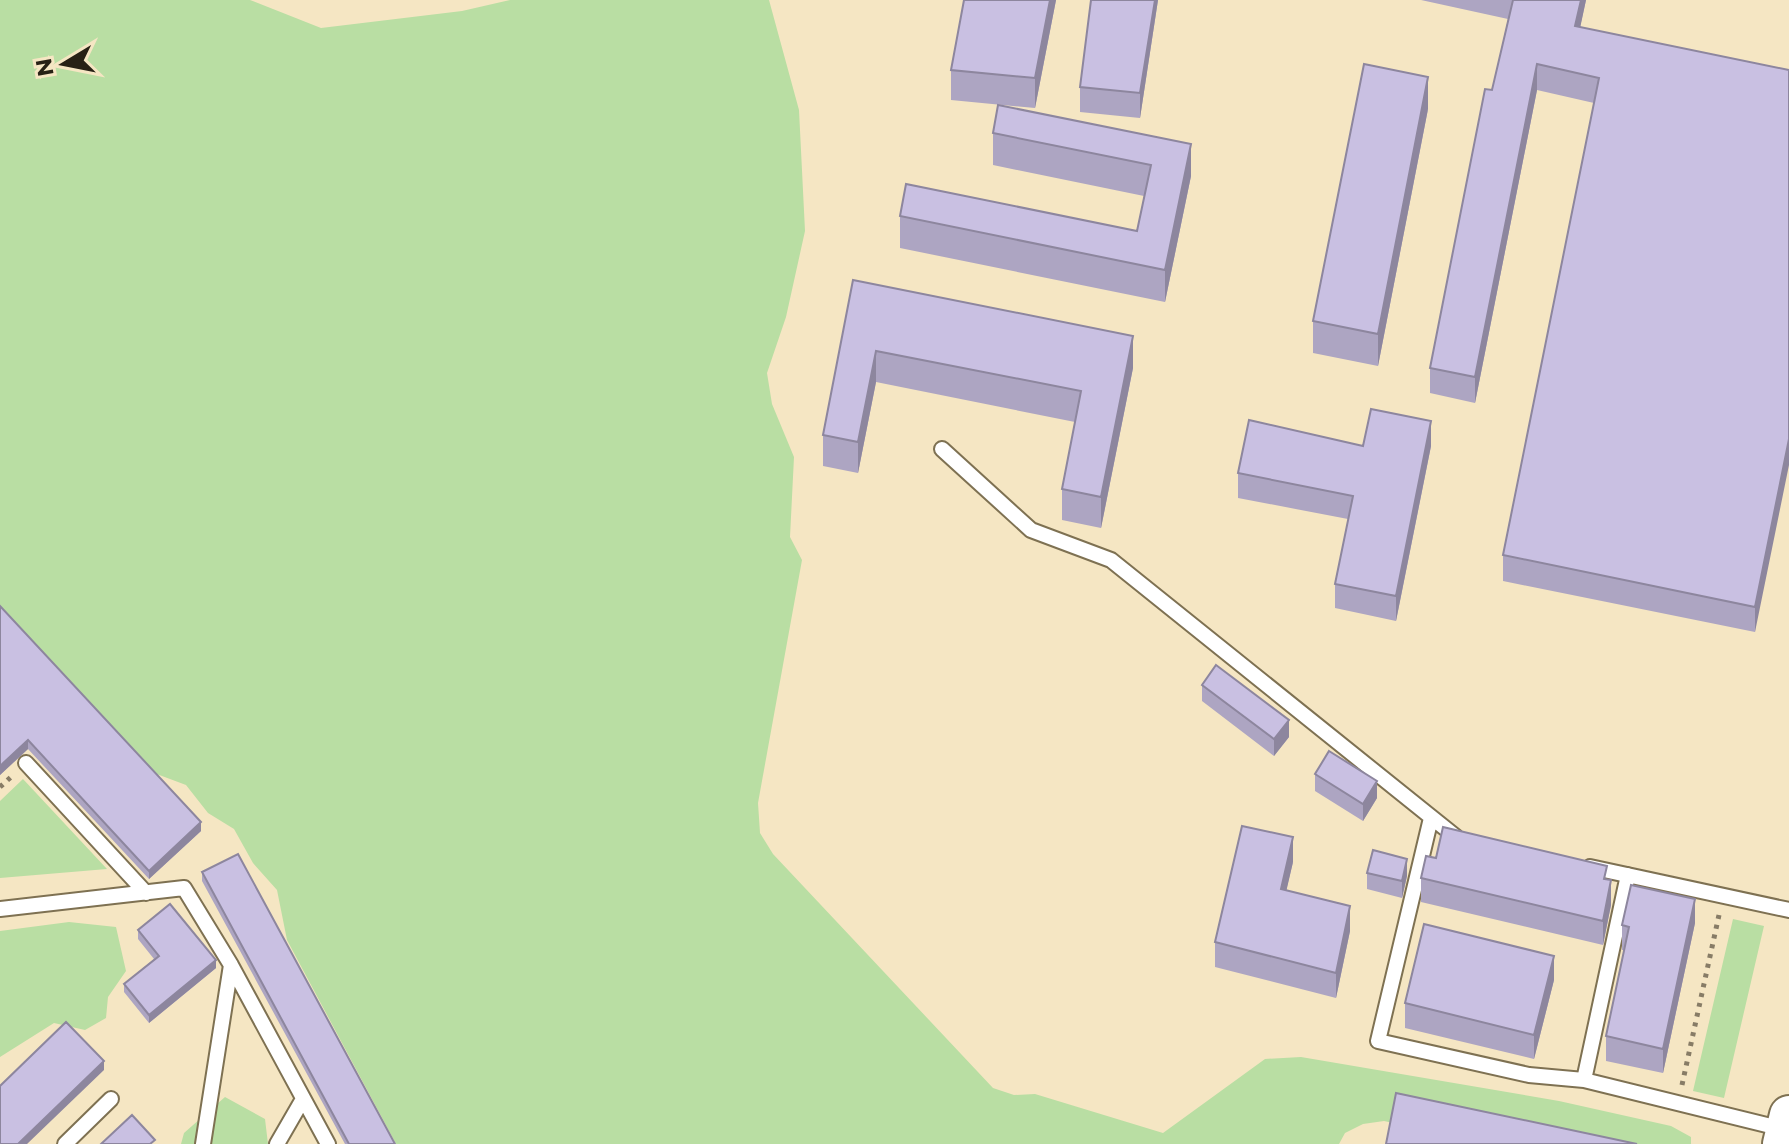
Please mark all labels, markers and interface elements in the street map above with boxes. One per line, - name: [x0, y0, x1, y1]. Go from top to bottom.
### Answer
- north arrow: [24, 24, 104, 104]
- text: N: [30, 56, 60, 78]

